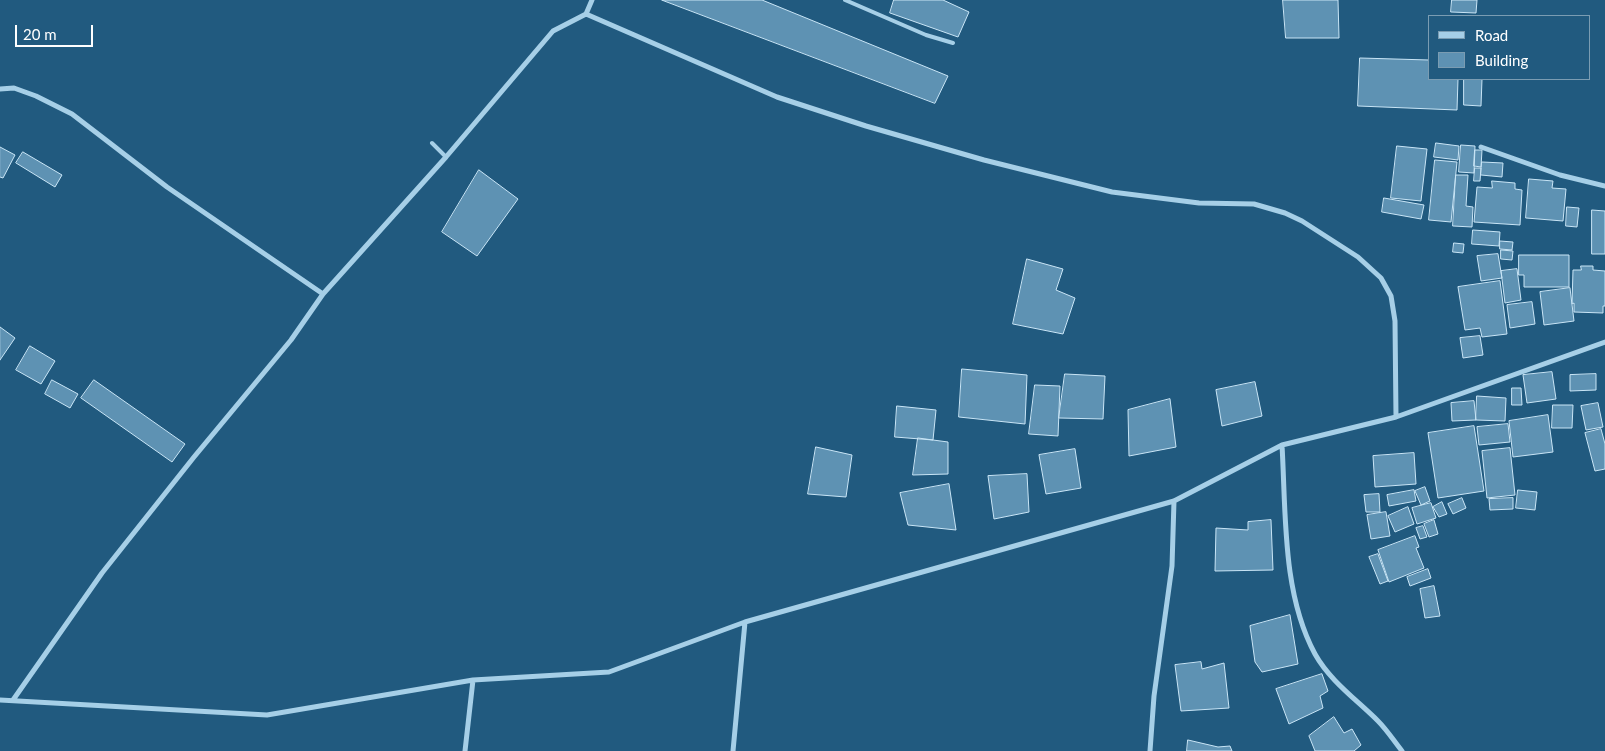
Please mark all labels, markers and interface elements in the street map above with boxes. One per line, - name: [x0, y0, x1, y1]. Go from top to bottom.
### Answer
- scale bar: [18, 15, 95, 47]
- legend: [1428, 15, 1590, 80]
- text: 20 m: [23, 25, 57, 43]
- text: Road: [1475, 26, 1508, 44]
- text: Building: [1475, 51, 1528, 69]

